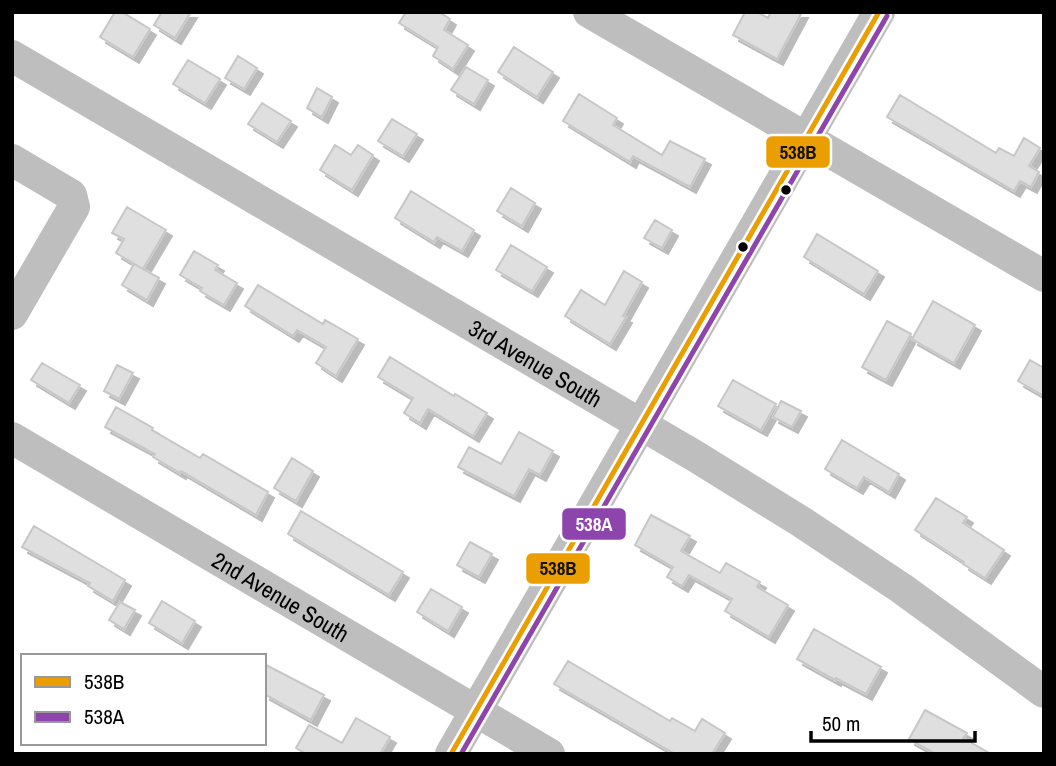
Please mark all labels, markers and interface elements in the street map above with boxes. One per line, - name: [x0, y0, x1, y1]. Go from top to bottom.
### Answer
- line badge: 538B: [765, 135, 831, 169]
- text: 538B: [779, 139, 817, 165]
- unlabelled marker: [779, 183, 793, 197]
- unlabelled marker: [736, 240, 750, 254]
- street label: 3rd Avenue South: [463, 312, 608, 414]
- line badge: 538A: [561, 507, 627, 541]
- text: 538A: [575, 511, 613, 537]
- street label: 2nd Avenue South: [207, 544, 355, 649]
- line badge: 538B: [525, 552, 591, 585]
- text: 538B: [539, 555, 577, 581]
- legend: [21, 654, 266, 745]
- text: 538B: [84, 667, 124, 696]
- scale bar: [811, 700, 976, 744]
- text: 538A: [84, 702, 125, 731]
- text: 50 m: [822, 709, 860, 738]

